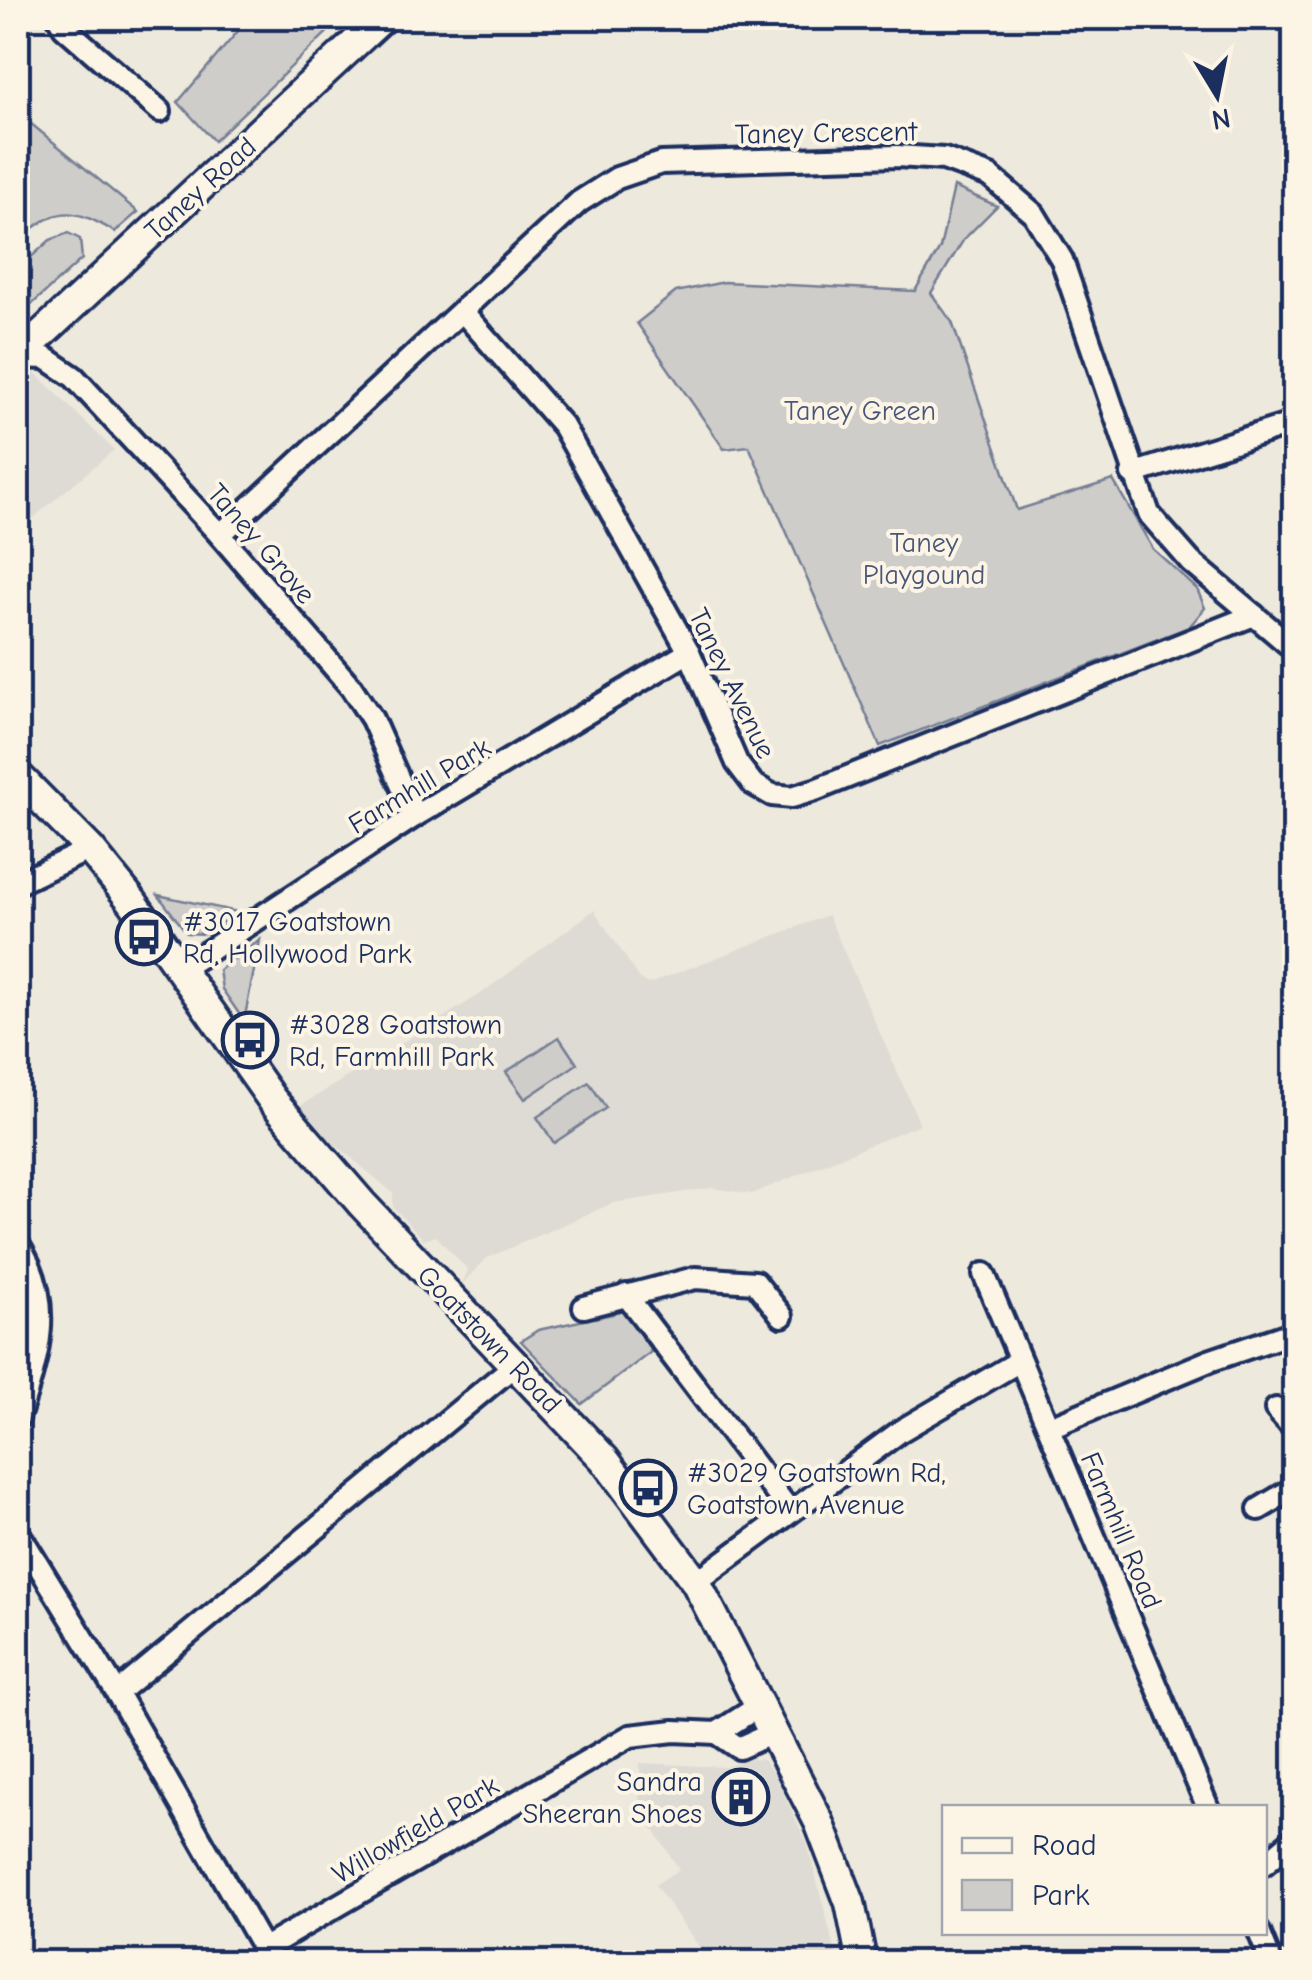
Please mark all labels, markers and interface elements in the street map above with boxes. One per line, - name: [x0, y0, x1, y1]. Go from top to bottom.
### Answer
- north arrow: [1167, 45, 1267, 145]
- text: N: [1209, 101, 1233, 136]
- street label: Taney Crescent: [735, 115, 918, 151]
- street label: Taney Road: [139, 131, 263, 247]
- park label: Taney Green: [784, 395, 936, 427]
- street label: Taney Grove: [201, 477, 322, 610]
- park label: Taney Playgound: [863, 527, 985, 591]
- street label: Taney Avenue: [682, 603, 782, 764]
- street label: Farmhill Park: [343, 731, 497, 841]
- place label: #3017 Goatstown Rd, Hollywood Park: [183, 906, 412, 970]
- bus stop icon: #3017 Goatstown Rd, Hollywood Park: [114, 907, 174, 967]
- place label: #3028 Goatstown Rd, Farmhill Park: [289, 1009, 502, 1073]
- bus stop icon: #3028 Goatstown Rd, Farmhill Park: [220, 1010, 280, 1070]
- street label: Goatstown Road: [411, 1259, 568, 1420]
- street label: Farmhill Road: [1074, 1447, 1168, 1613]
- place label: #3029 Goatstown Rd, Goatstown Avenue: [687, 1457, 946, 1521]
- bus stop icon: #3029 Goatstown Rd, Goatstown Avenue: [618, 1458, 678, 1518]
- place label: Sandra Sheeran Shoes: [523, 1766, 702, 1830]
- building icon: Sandra Sheeran Shoes: [711, 1767, 771, 1827]
- street label: Willowfield Park: [327, 1769, 505, 1890]
- legend: [942, 1805, 1267, 1935]
- text: Road: [1032, 1828, 1097, 1863]
- text: Park: [1032, 1878, 1090, 1913]

